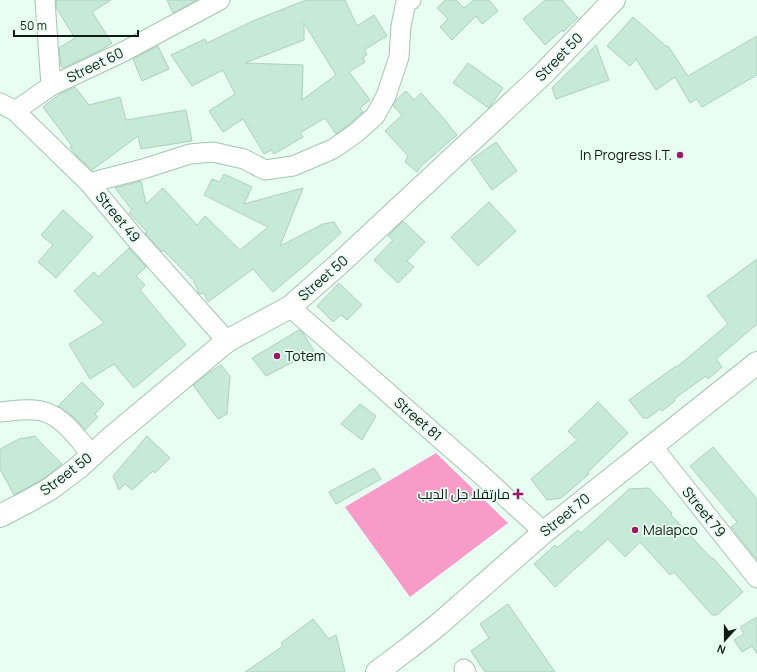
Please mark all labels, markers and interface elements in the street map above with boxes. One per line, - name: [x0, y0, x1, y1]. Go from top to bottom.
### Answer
- scale bar: [14, 12, 138, 38]
- text: 50 m: [20, 17, 47, 34]
- street label: Street 50: [531, 28, 587, 85]
- street label: Street 60: [63, 43, 126, 86]
- place label: In Progress I.T.: [580, 145, 672, 164]
- marker: In Progress I.T.: [675, 150, 685, 160]
- street label: Street 49: [92, 187, 145, 246]
- street label: Street 50: [294, 251, 352, 305]
- place label: Totem: [285, 346, 326, 365]
- marker: Totem: [272, 351, 282, 361]
- street label: Street 81: [390, 393, 446, 445]
- street label: Street 50: [36, 448, 96, 499]
- street label: Street 79: [678, 483, 731, 541]
- place label: مارتقلا جل الديب: [418, 484, 510, 503]
- marker: مارتقلا جل الديب: [513, 489, 523, 499]
- street label: Street 70: [536, 489, 594, 541]
- place label: Malapco: [643, 520, 698, 539]
- marker: Malapco: [630, 525, 640, 535]
- north arrow: [705, 620, 745, 660]
- text: N: [715, 641, 728, 658]

